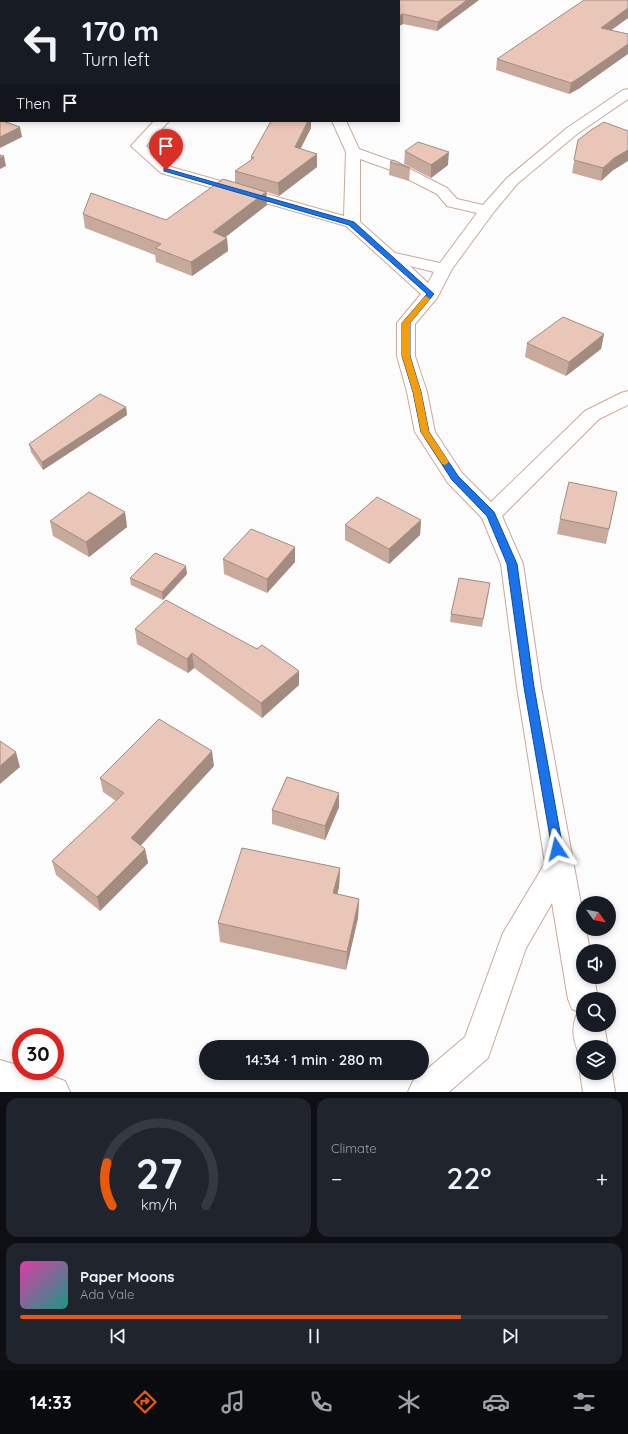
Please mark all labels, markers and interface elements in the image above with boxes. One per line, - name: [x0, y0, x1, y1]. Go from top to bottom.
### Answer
- text: 170 m: [82, 13, 159, 48]
- icon: left: [16, 16, 68, 68]
- text: Turn left: [82, 48, 150, 71]
- icon: arrive: [59, 92, 81, 114]
- text: Then: [16, 94, 51, 113]
- pin: [149, 129, 183, 170]
- icon: arrive: [155, 135, 177, 157]
- position arrow: [536, 828, 578, 870]
- north arrow: [576, 896, 616, 936]
- map controls: [576, 896, 616, 1080]
- button: sound: [576, 944, 616, 984]
- button: search: [576, 992, 616, 1032]
- speed limit sign: 30: [12, 1028, 64, 1080]
- button: layers: [576, 1040, 616, 1080]
- text: 14:34 · 1 min · 280 m: [245, 1050, 383, 1069]
- text: Climate: [331, 1140, 377, 1156]
- text: 27: [135, 1146, 182, 1198]
- text: 22°: [447, 1159, 492, 1197]
- text: −: [331, 1165, 342, 1193]
- text: +: [596, 1165, 608, 1193]
- text: km/h: [140, 1195, 177, 1213]
- text: Paper Moons: [80, 1267, 175, 1286]
- text: Ada Vale: [80, 1286, 134, 1302]
- icon: previous: [107, 1325, 129, 1347]
- icon: pause: [303, 1325, 325, 1347]
- icon: next: [499, 1325, 521, 1347]
- icon: directions: [131, 1388, 159, 1416]
- icon: music: [219, 1388, 247, 1416]
- icon: phone: [307, 1388, 335, 1416]
- icon: climate: [395, 1388, 423, 1416]
- icon: car: [482, 1388, 510, 1416]
- icon: filters: [570, 1388, 598, 1416]
- text: 14:33: [30, 1391, 72, 1414]

